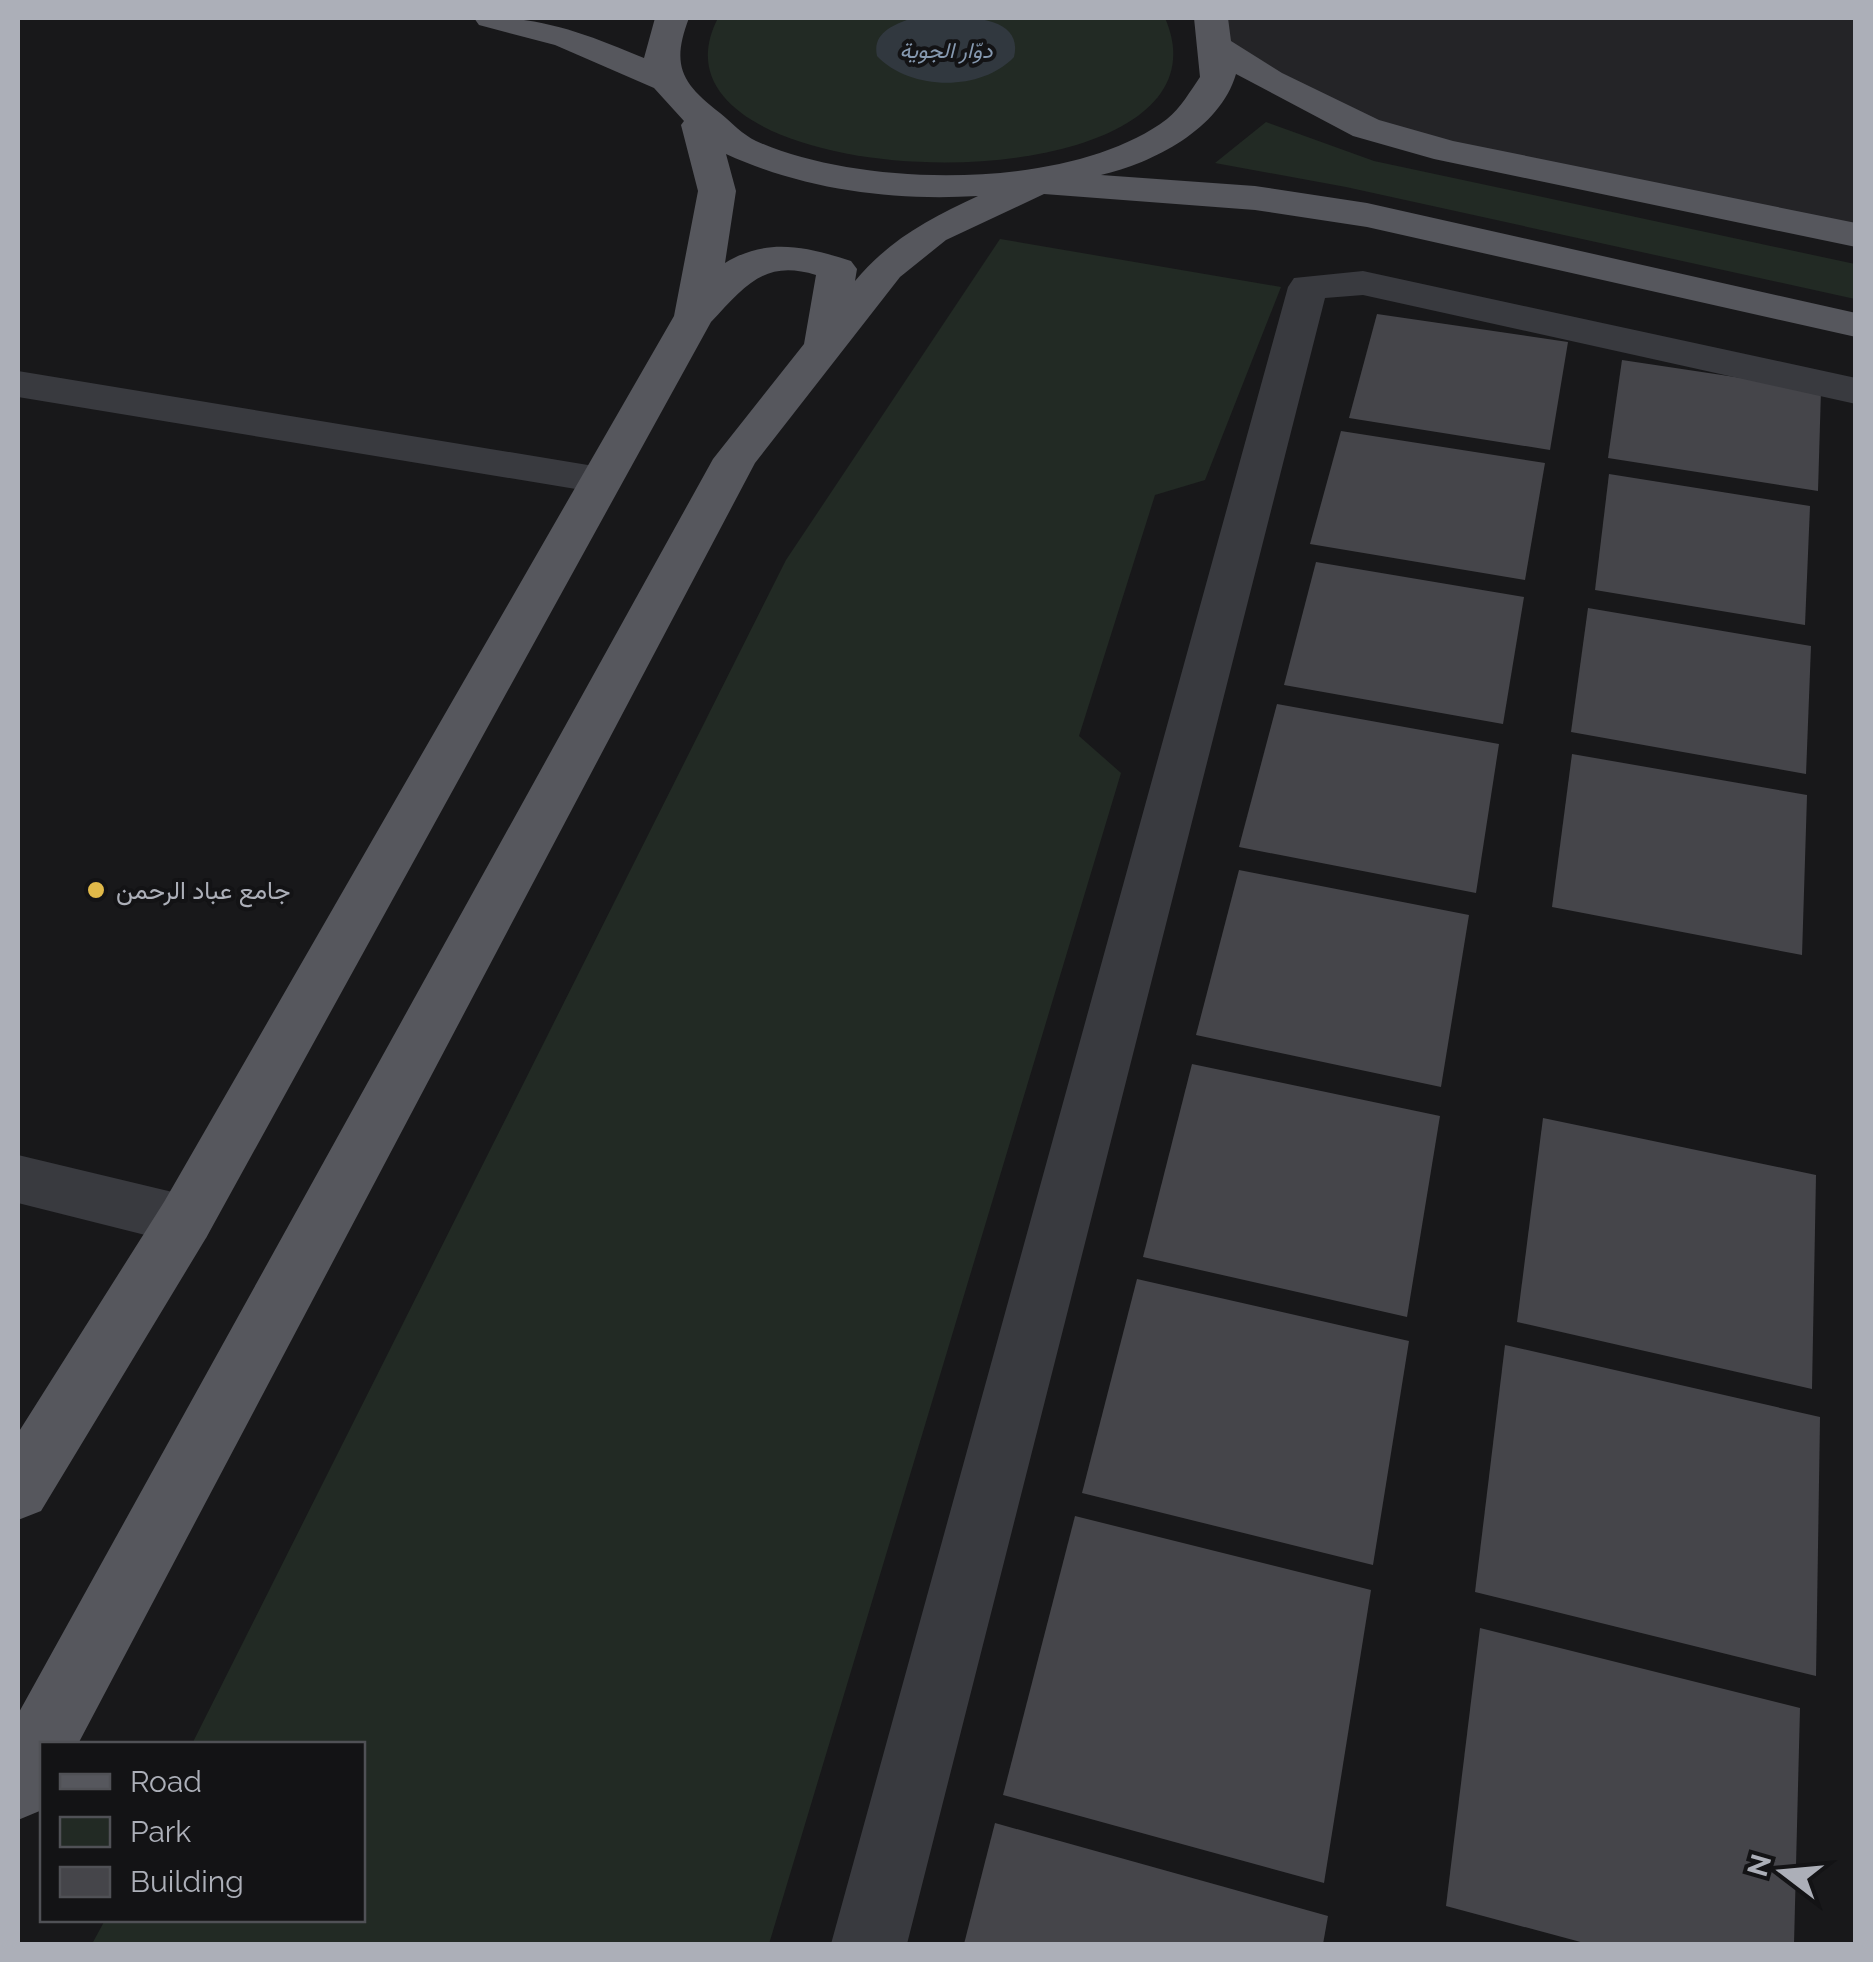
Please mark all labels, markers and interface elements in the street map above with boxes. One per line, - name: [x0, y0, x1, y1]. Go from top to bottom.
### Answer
- water label: دوّار الجوية: [900, 37, 993, 64]
- place label: جامع عباد الرحمن: [116, 875, 290, 908]
- marker: جامع عباد الرحمن: [85, 879, 107, 901]
- legend: [40, 1742, 365, 1922]
- text: Road: [130, 1764, 202, 1799]
- text: Park: [130, 1814, 191, 1849]
- north arrow: [1733, 1822, 1833, 1922]
- text: N: [1741, 1850, 1778, 1880]
- text: Building: [130, 1864, 244, 1899]

